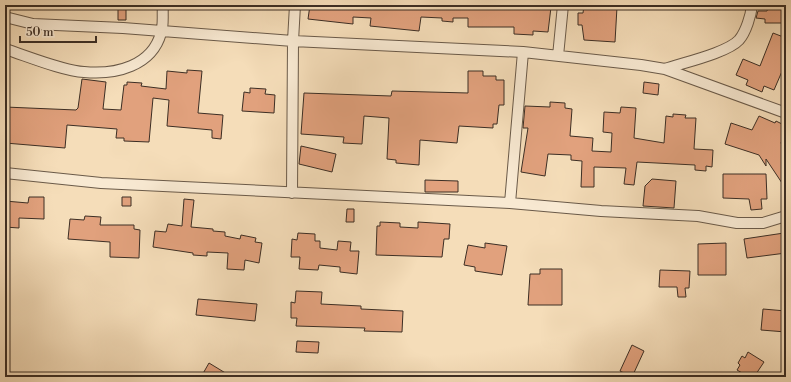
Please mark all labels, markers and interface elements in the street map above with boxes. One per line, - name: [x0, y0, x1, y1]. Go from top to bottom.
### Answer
- scale bar: [20, 18, 96, 44]
- text: 50 m: [26, 25, 54, 40]

